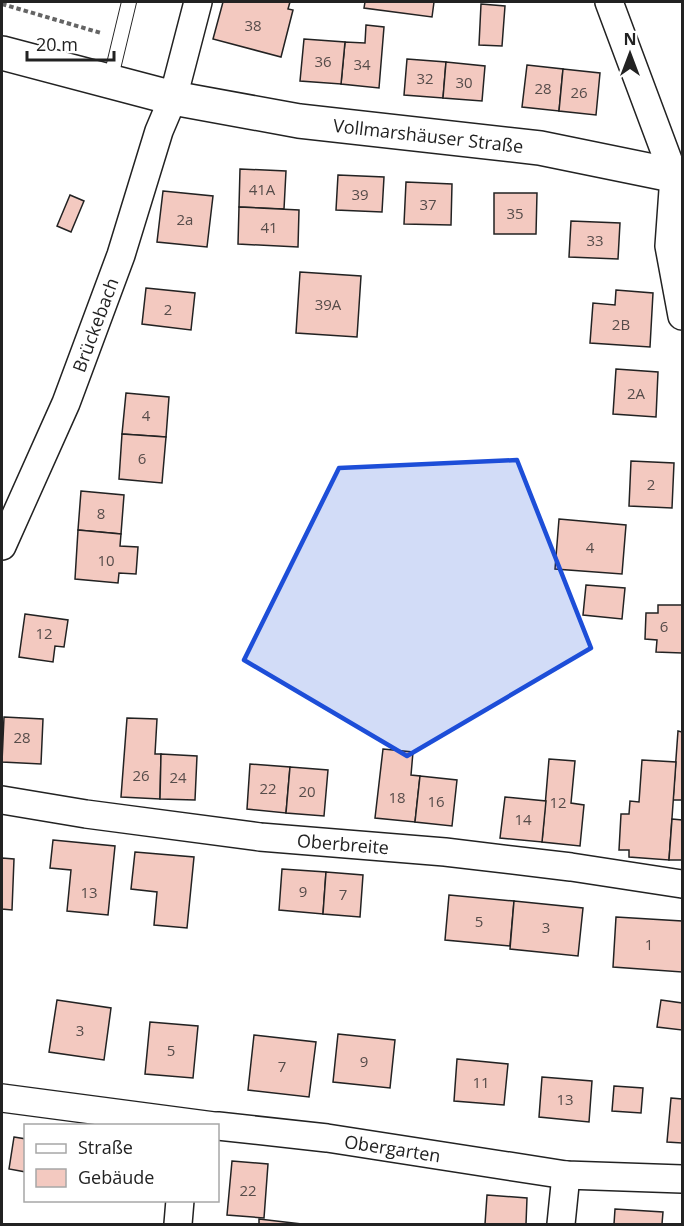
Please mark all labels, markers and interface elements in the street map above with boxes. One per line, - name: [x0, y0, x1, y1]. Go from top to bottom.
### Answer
- house number: 38: [244, 15, 262, 35]
- scale bar: [27, 24, 114, 62]
- north arrow: [600, 24, 660, 84]
- text: N: [623, 28, 637, 50]
- text: 20 m: [36, 32, 78, 56]
- house number: 36: [314, 51, 332, 71]
- house number: 34: [353, 54, 371, 74]
- house number: 32: [416, 68, 434, 88]
- house number: 30: [455, 72, 473, 92]
- house number: 28: [534, 78, 552, 98]
- house number: 26: [570, 82, 588, 102]
- street label: Vollmarshäuser Straße: [332, 113, 525, 158]
- house number: 41A: [249, 179, 276, 199]
- house number: 39: [351, 184, 369, 204]
- house number: 37: [419, 194, 437, 214]
- house number: 35: [506, 203, 524, 223]
- house number: 2a: [177, 209, 193, 229]
- house number: 41: [260, 217, 278, 237]
- house number: 33: [586, 230, 604, 250]
- street label: Brückebach: [67, 274, 124, 375]
- house number: 39A: [315, 294, 342, 314]
- house number: 2: [164, 299, 172, 319]
- house number: 2B: [612, 314, 630, 334]
- house number: 2A: [627, 383, 646, 403]
- house number: 4: [142, 405, 151, 425]
- house number: 6: [138, 448, 146, 468]
- house number: 2: [647, 474, 655, 494]
- house number: 8: [97, 503, 105, 523]
- house number: 4: [586, 537, 595, 557]
- house number: 10: [97, 550, 115, 570]
- house number: 6: [660, 616, 668, 636]
- house number: 12: [35, 623, 53, 643]
- house number: 28: [13, 727, 31, 747]
- house number: 26: [132, 765, 150, 785]
- house number: 24: [169, 767, 187, 787]
- house number: 22: [259, 778, 277, 798]
- house number: 20: [298, 781, 316, 801]
- house number: 18: [388, 787, 406, 807]
- house number: 16: [427, 791, 445, 811]
- house number: 12: [549, 792, 567, 812]
- house number: 14: [514, 809, 532, 829]
- street label: Oberbreite: [296, 828, 390, 859]
- house number: 9: [299, 881, 307, 901]
- house number: 13: [80, 882, 98, 902]
- house number: 7: [339, 884, 347, 904]
- house number: 5: [475, 911, 483, 931]
- house number: 3: [542, 917, 550, 937]
- house number: 1: [645, 934, 653, 954]
- house number: 3: [76, 1020, 84, 1040]
- house number: 5: [167, 1040, 175, 1060]
- house number: 9: [360, 1051, 368, 1071]
- house number: 7: [278, 1056, 286, 1076]
- house number: 11: [472, 1072, 490, 1092]
- house number: 13: [556, 1089, 574, 1109]
- legend: [24, 1124, 219, 1202]
- street label: Obergarten: [343, 1129, 442, 1167]
- text: Straße: [78, 1135, 133, 1159]
- text: Gebäude: [78, 1165, 154, 1189]
- house number: 22: [239, 1180, 257, 1200]

